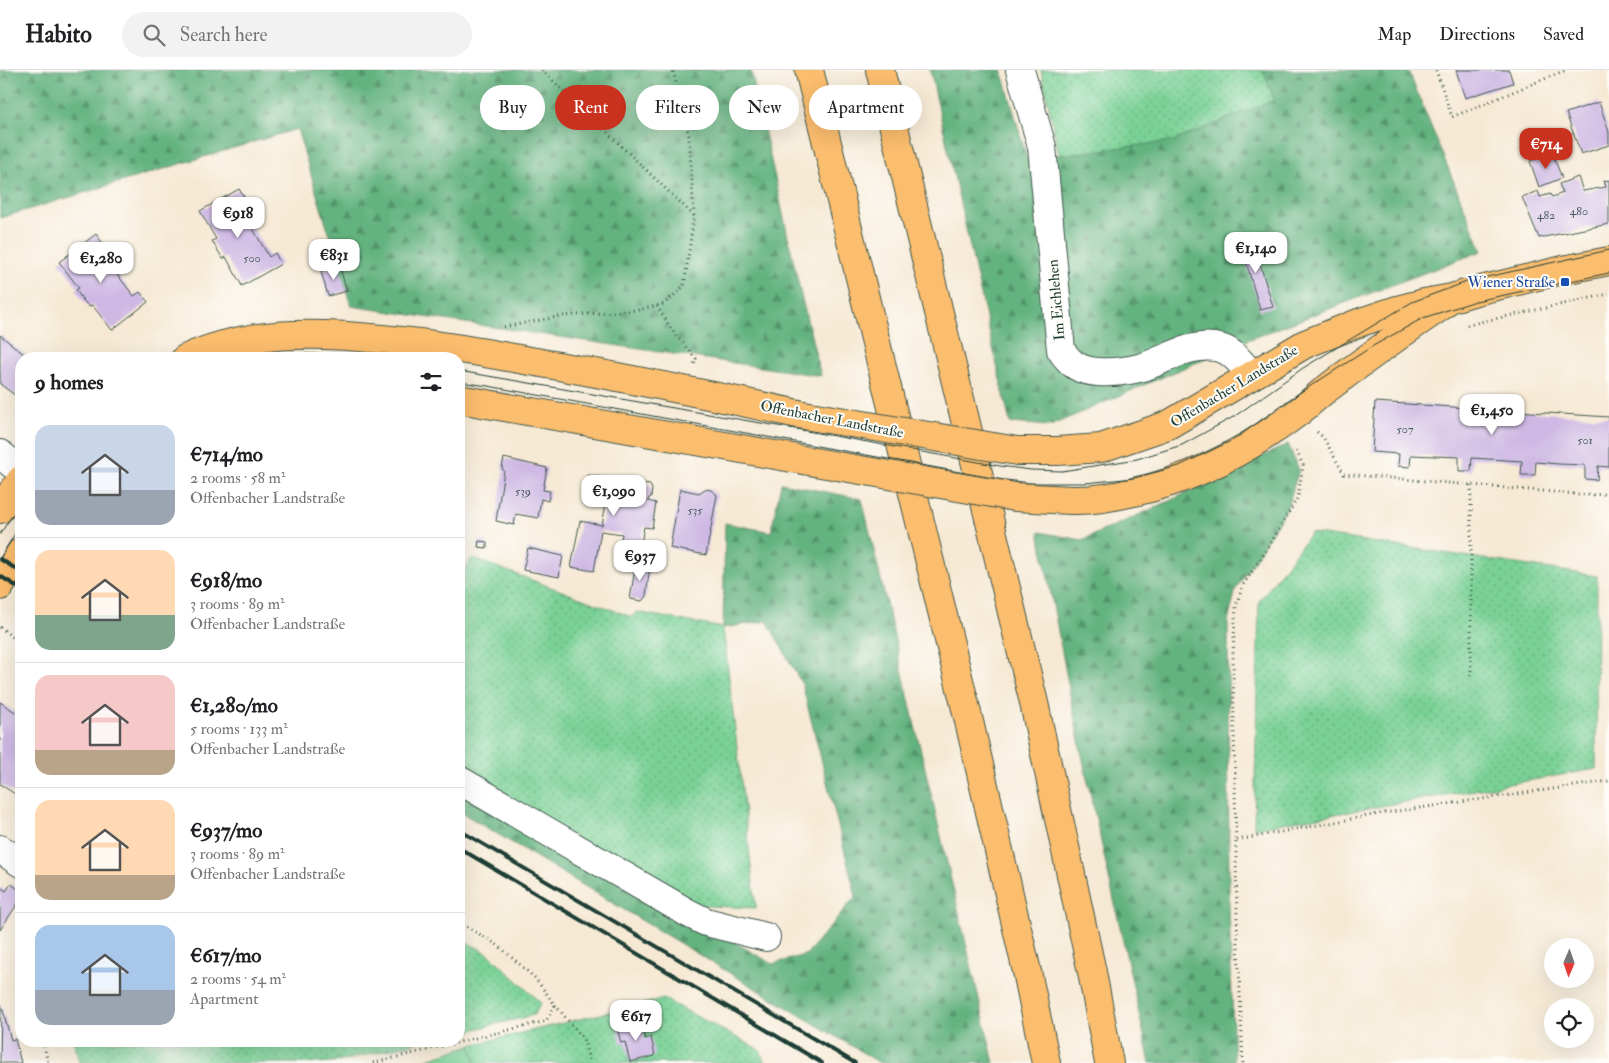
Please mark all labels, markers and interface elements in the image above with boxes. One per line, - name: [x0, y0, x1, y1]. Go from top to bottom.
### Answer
- search box: [122, 12, 472, 57]
- text: Habito: [25, 19, 92, 50]
- icon: search: [140, 21, 168, 49]
- text: Search here: [180, 23, 268, 47]
- text: Map: [1378, 23, 1411, 46]
- text: Directions: [1439, 23, 1515, 46]
- text: Saved: [1543, 23, 1584, 46]
- chip: Buy: [480, 85, 545, 130]
- chip: Rent: [555, 85, 626, 130]
- chip: Filters: [636, 85, 719, 130]
- chip: New: [729, 85, 799, 130]
- chip: Apartment: [809, 85, 922, 130]
- pin: €714: [1516, 128, 1576, 170]
- text: €714: [1530, 134, 1562, 154]
- pin: €918: [208, 196, 268, 239]
- text: €918: [223, 203, 253, 223]
- house number: 480: [1570, 204, 1588, 219]
- house number: 482: [1537, 208, 1555, 223]
- pin: €1,140: [1215, 232, 1297, 274]
- pin: €831: [304, 238, 364, 281]
- text: €1,140: [1235, 238, 1277, 258]
- pin: €1,280: [60, 242, 142, 284]
- text: €831: [320, 245, 348, 265]
- text: €1,280: [80, 248, 122, 268]
- house number: 500: [243, 251, 261, 266]
- street label: Im Eichlehen: [1043, 258, 1070, 341]
- place label: Wiener Straße: [1466, 273, 1555, 292]
- marker: Wiener Straße: [1559, 276, 1571, 288]
- street label: Offenbacher Landstraße: [1167, 341, 1301, 432]
- icon: filters: [417, 368, 445, 396]
- text: 9 homes: [35, 369, 104, 396]
- pin: €1,450: [1451, 394, 1533, 436]
- street label: Offenbacher Landstraße: [759, 396, 905, 443]
- text: €1,450: [1471, 400, 1513, 420]
- house number: 507: [1397, 422, 1414, 437]
- house number: 501: [1577, 433, 1593, 448]
- text: €714/mo: [190, 441, 263, 468]
- icon: home: [75, 445, 135, 505]
- text: 2 rooms · 58 m²: [190, 468, 285, 488]
- pin: €1,090: [573, 474, 655, 517]
- text: €1,090: [592, 481, 636, 501]
- house number: 539: [515, 484, 531, 499]
- text: Offenbacher Landstraße: [190, 488, 345, 508]
- house number: 535: [687, 503, 703, 518]
- pin: €937: [610, 540, 670, 582]
- text: €937: [624, 546, 656, 566]
- text: €918/mo: [190, 567, 262, 594]
- icon: home: [75, 570, 135, 630]
- text: 3 rooms · 89 m²: [190, 594, 285, 614]
- text: Offenbacher Landstraße: [190, 614, 345, 634]
- text: €1,280/mo: [190, 692, 278, 719]
- icon: home: [75, 695, 135, 755]
- text: 5 rooms · 133 m²: [190, 719, 288, 739]
- text: Offenbacher Landstraße: [190, 739, 345, 759]
- text: €937/mo: [190, 817, 262, 844]
- icon: home: [75, 820, 135, 880]
- text: 3 rooms · 89 m²: [190, 844, 285, 864]
- text: Offenbacher Landstraße: [190, 864, 345, 884]
- north arrow: [1544, 938, 1594, 988]
- map controls: [1544, 938, 1594, 1048]
- text: €617/mo: [190, 942, 261, 969]
- icon: home: [75, 945, 135, 1005]
- text: 2 rooms · 54 m²: [190, 969, 286, 989]
- text: Apartment: [190, 989, 258, 1009]
- button: locate: [1544, 998, 1594, 1048]
- pin: €617: [606, 1000, 666, 1042]
- text: €617: [621, 1006, 651, 1026]

